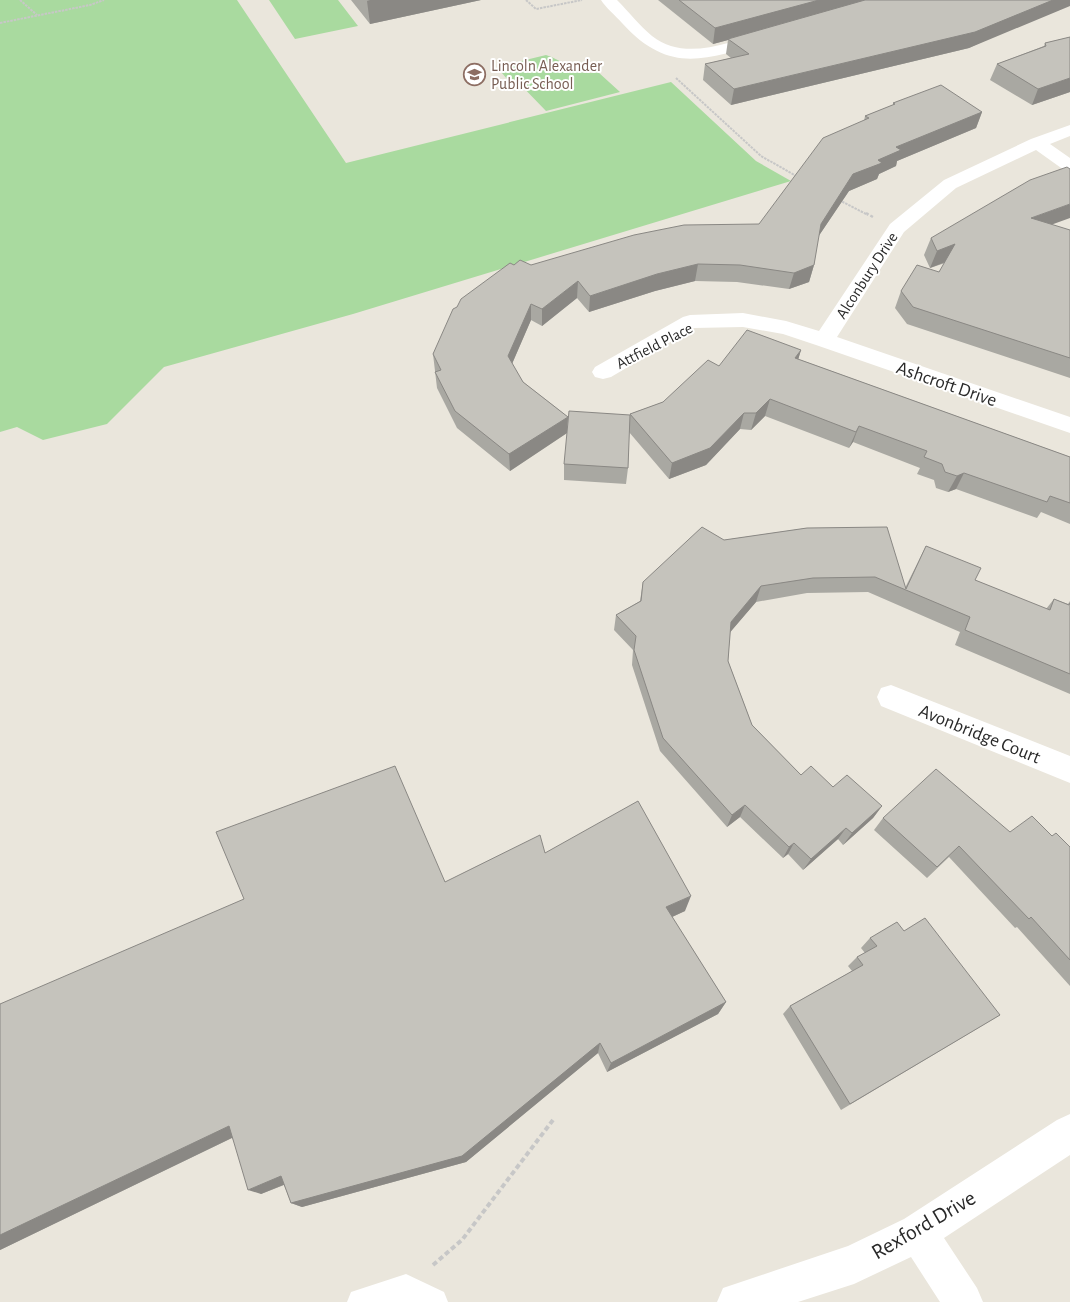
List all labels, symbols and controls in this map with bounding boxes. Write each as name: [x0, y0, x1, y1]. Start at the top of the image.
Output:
place label: Lincoln Alexander Public School: [491, 58, 603, 92]
school or university icon: Lincoln Alexander Public School: [463, 62, 487, 86]
street label: Alconbury Drive: [833, 229, 902, 322]
street label: Attfield Place: [614, 320, 695, 372]
street label: Ashcroft Drive: [894, 358, 999, 410]
street label: Avonbridge Court: [916, 701, 1043, 767]
street label: Rexford Drive: [868, 1186, 979, 1263]

